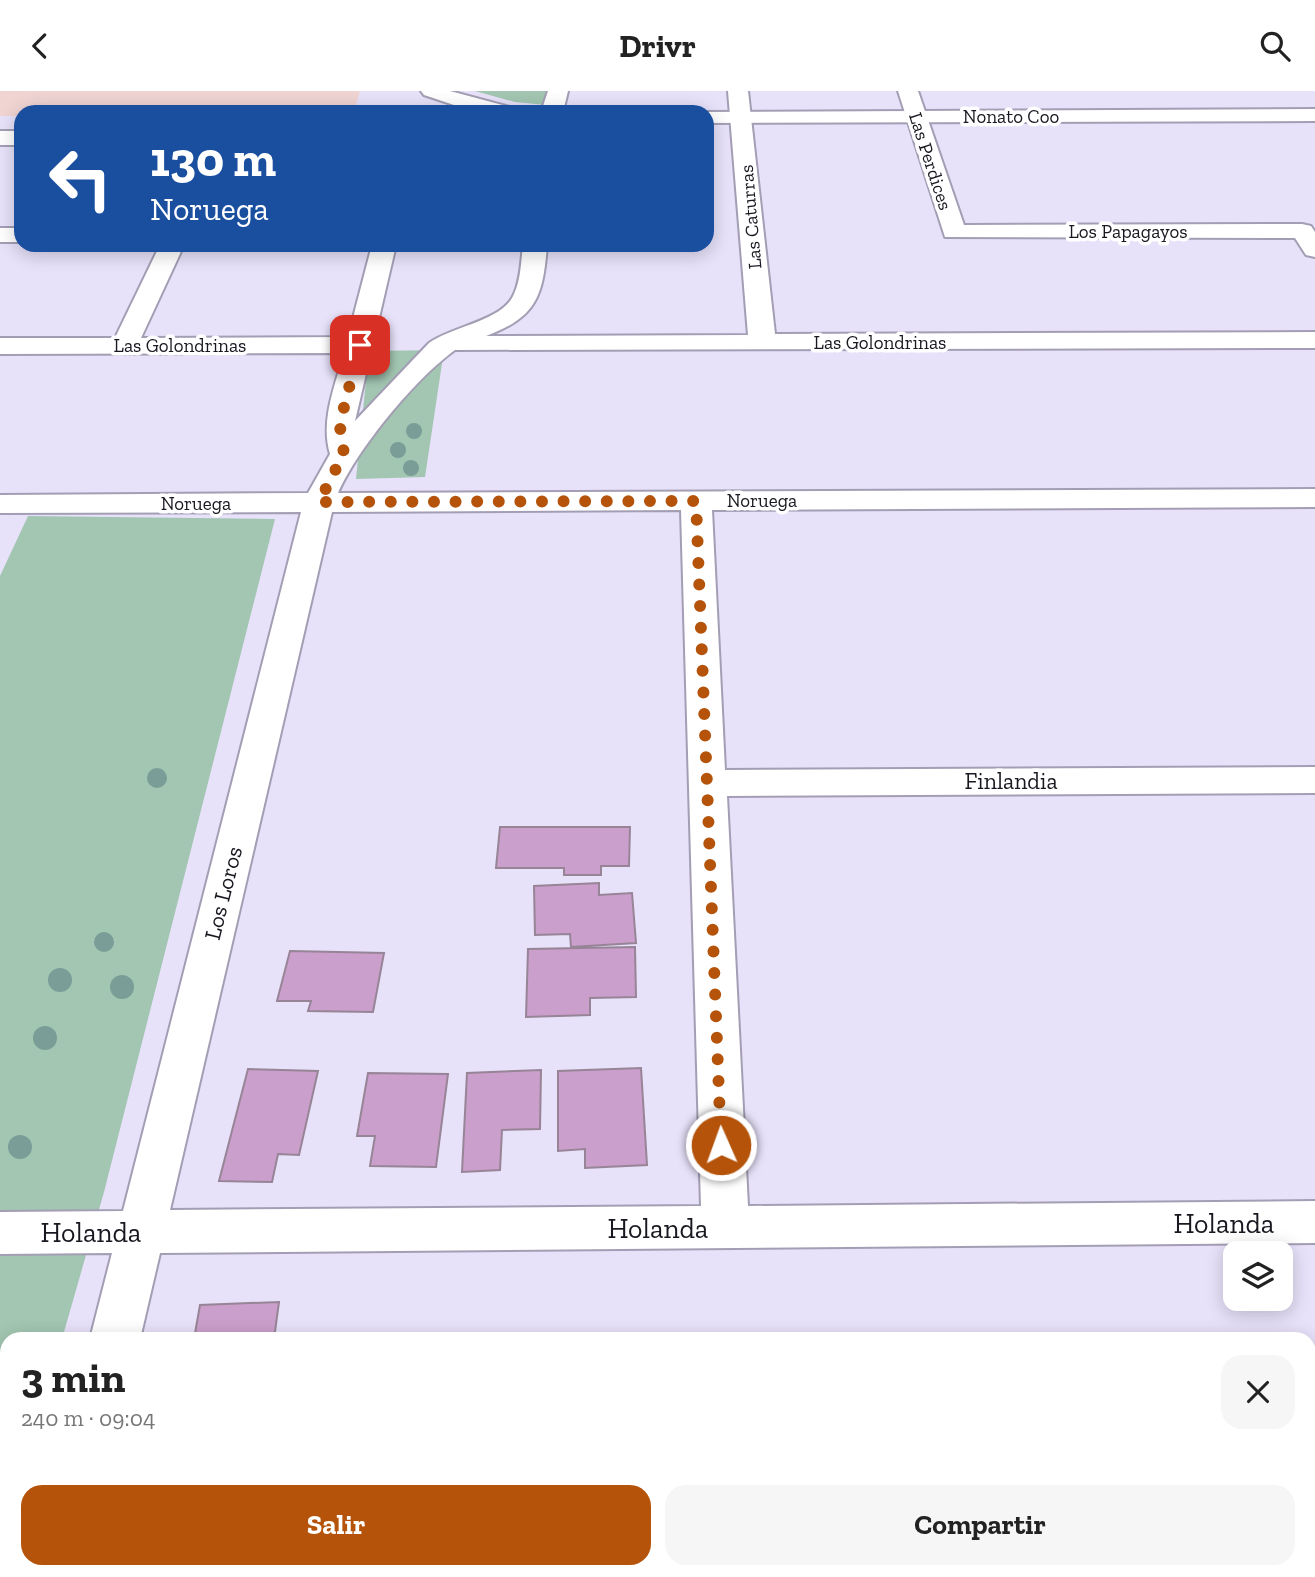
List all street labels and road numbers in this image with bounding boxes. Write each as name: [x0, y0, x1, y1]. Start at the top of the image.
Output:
street label: Nonato Coo: [963, 105, 1059, 128]
street label: Las Perdices: [904, 109, 957, 213]
street label: Las Caturras: [734, 164, 767, 270]
street label: Los Papagayos: [1068, 220, 1188, 243]
street label: Las Golondrinas: [814, 331, 946, 354]
street label: Las Golondrinas: [114, 334, 246, 357]
street label: Noruega: [727, 489, 797, 512]
street label: Noruega: [161, 492, 231, 515]
street label: Finlandia: [964, 767, 1058, 795]
street label: Los Loros: [198, 843, 248, 943]
street label: Holanda: [1174, 1207, 1275, 1240]
street label: Holanda: [608, 1212, 709, 1245]
street label: Holanda: [41, 1216, 142, 1249]

